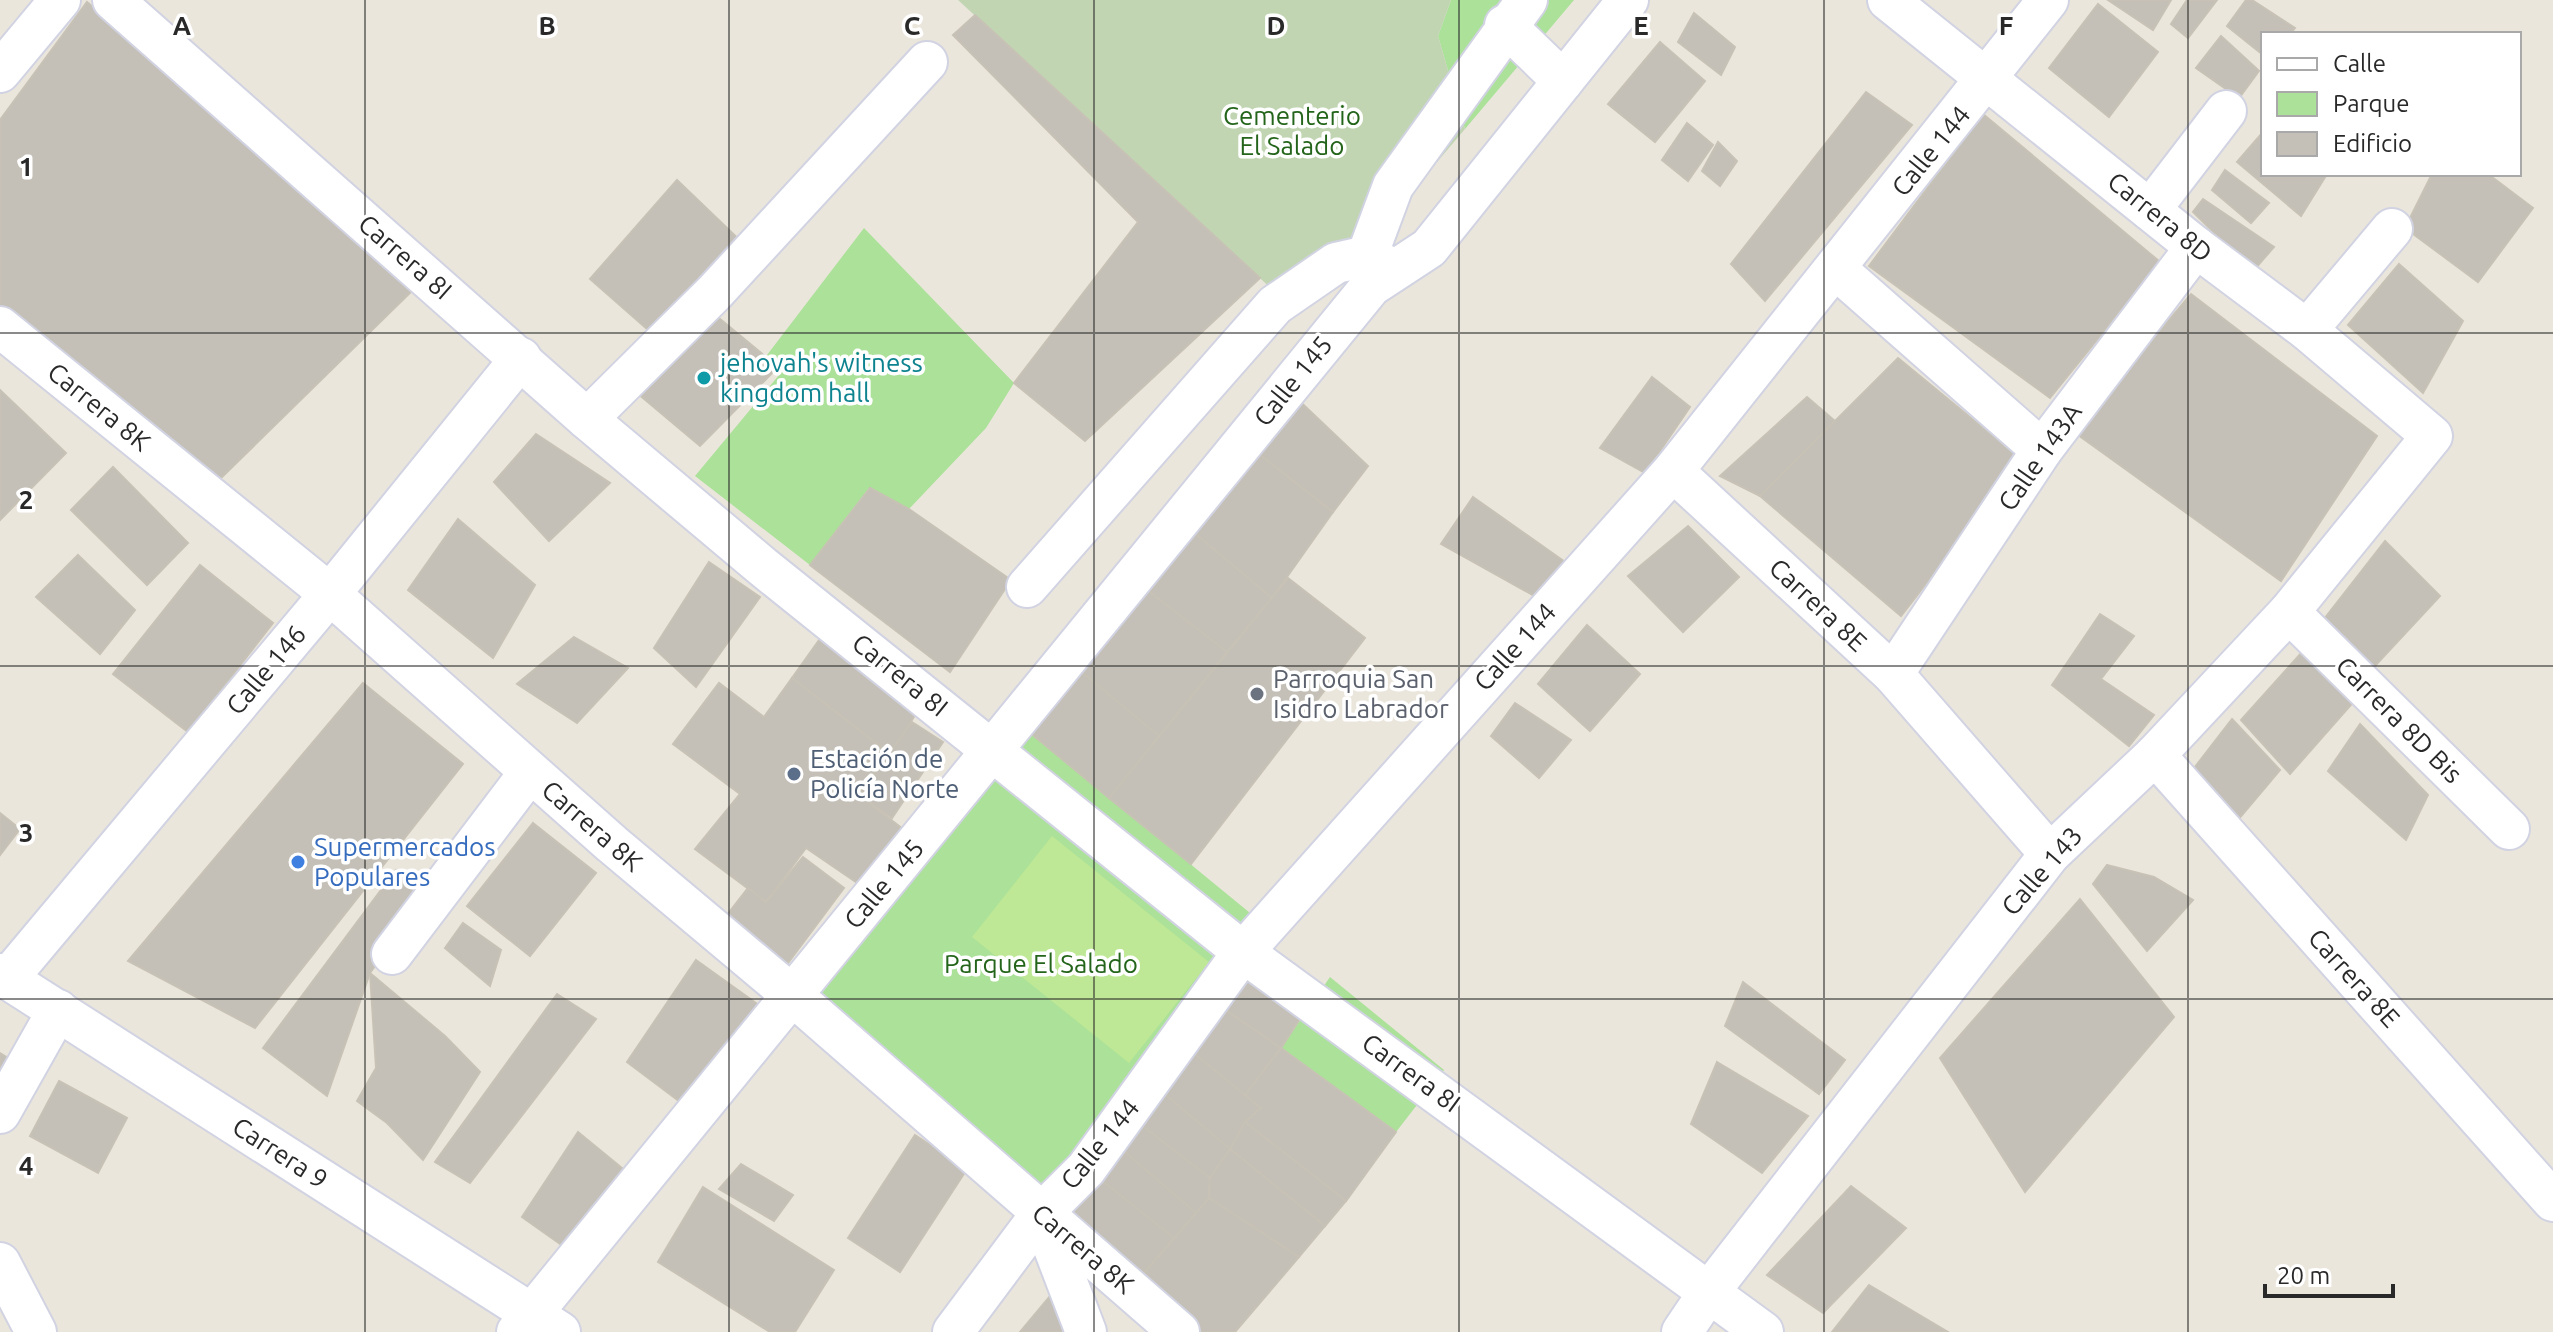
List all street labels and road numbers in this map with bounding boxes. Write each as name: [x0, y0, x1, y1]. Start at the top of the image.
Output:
street label: Calle 144: [1886, 100, 1976, 201]
street label: Carrera 8D: [2102, 166, 2218, 267]
street label: Carrera 8I: [353, 208, 458, 305]
street label: Calle 145: [1248, 330, 1338, 431]
street label: Carrera 8K: [42, 357, 156, 457]
street label: Calle 143A: [1992, 397, 2087, 516]
street label: Carrera 8E: [1764, 553, 1873, 657]
street label: Calle 144: [1468, 597, 1561, 696]
street label: Calle 146: [220, 619, 311, 720]
street label: Carrera 8I: [847, 628, 954, 722]
street label: Carrera 8D Bis: [2331, 651, 2468, 788]
street label: Carrera 8K: [536, 774, 648, 877]
street label: Calle 143: [1995, 821, 2088, 921]
street label: Calle 145: [838, 833, 929, 934]
street label: Carrera 8E: [2303, 923, 2406, 1033]
street label: Carrera 8I: [1357, 1027, 1466, 1118]
street label: Calle 144: [1055, 1093, 1145, 1194]
street label: Carrera 9: [227, 1111, 333, 1194]
street label: Carrera 8K: [1027, 1198, 1140, 1299]

